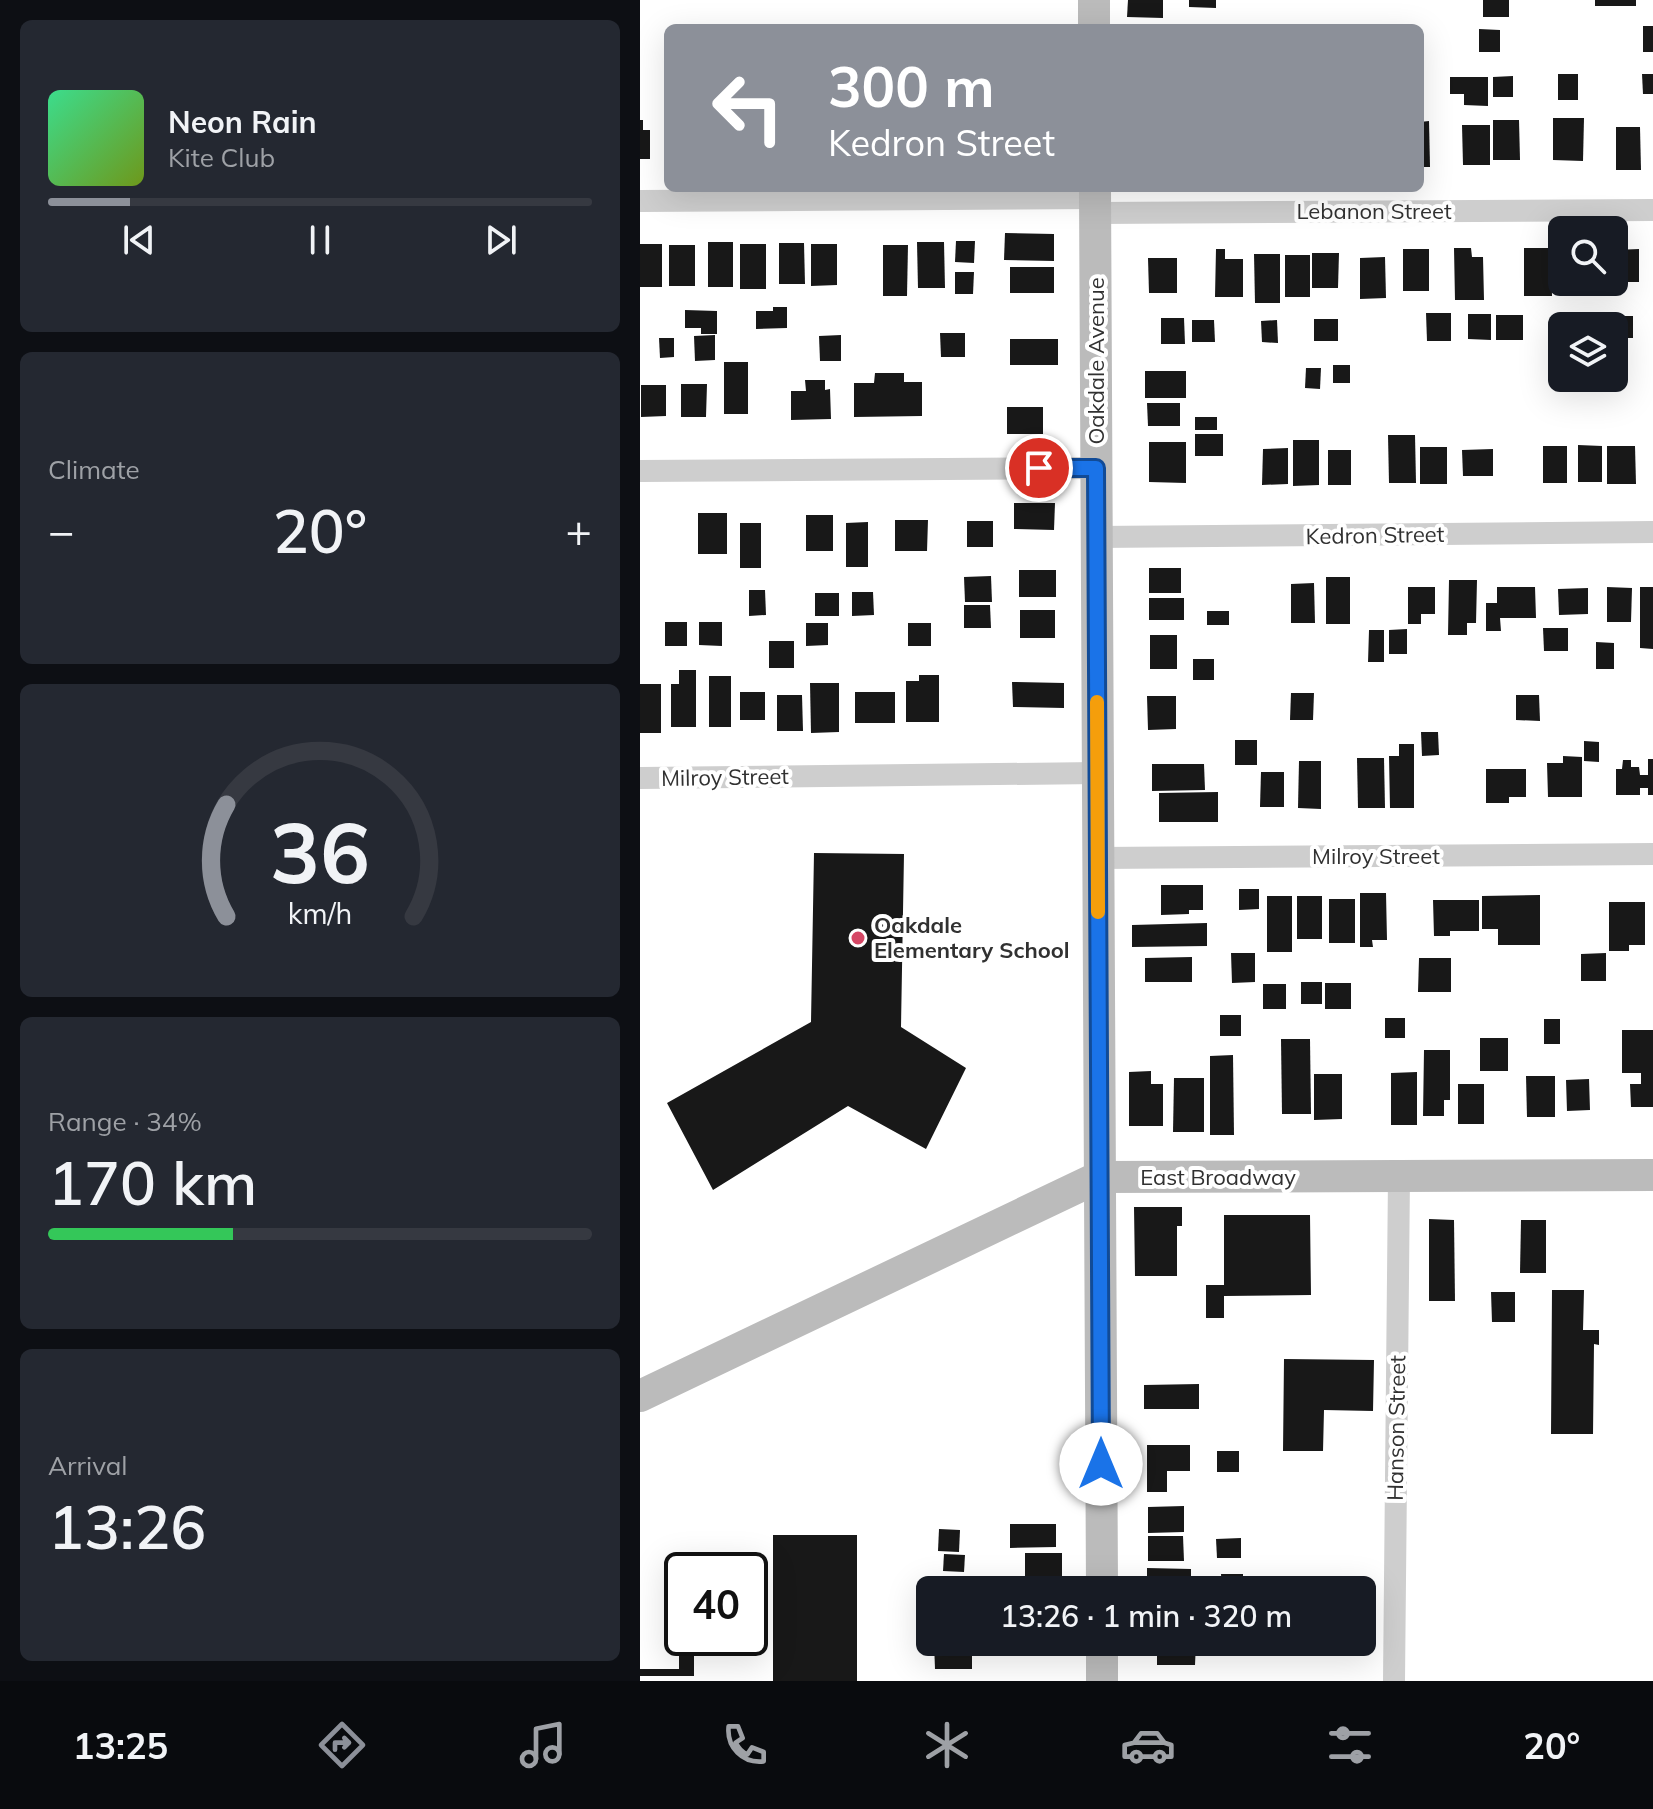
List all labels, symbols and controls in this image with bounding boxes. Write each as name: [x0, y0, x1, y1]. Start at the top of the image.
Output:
text: 300 m: [828, 51, 995, 121]
icon: left: [696, 56, 800, 160]
text: Neon Rain: [168, 103, 317, 141]
text: Kedron Street: [828, 120, 1055, 165]
text: Kite Club: [168, 141, 275, 174]
street label: Lebanon Street: [1296, 197, 1452, 225]
map controls: [1548, 216, 1628, 392]
button: search: [1548, 216, 1628, 296]
icon: previous: [117, 218, 161, 262]
icon: pause: [298, 218, 342, 262]
icon: next: [479, 218, 523, 262]
street label: Oakdale Avenue: [1082, 277, 1110, 445]
button: layers: [1548, 312, 1628, 392]
pin: [1005, 434, 1073, 502]
icon: arrive: [1017, 446, 1061, 490]
text: Climate: [48, 453, 140, 486]
text: 20°: [273, 493, 367, 568]
text: −: [48, 503, 74, 558]
text: +: [566, 503, 592, 558]
street label: Kedron Street: [1305, 520, 1445, 550]
street label: Milroy Street: [661, 762, 789, 792]
text: 36: [270, 798, 370, 903]
street label: Milroy Street: [1312, 842, 1440, 870]
text: km/h: [288, 895, 352, 931]
place label: Oakdale Elementary School: [874, 911, 1070, 964]
marker: Oakdale Elementary School: [849, 929, 867, 947]
text: Range · 34%: [48, 1105, 202, 1138]
text: 170 km: [48, 1145, 257, 1220]
street label: East Broadway: [1140, 1163, 1296, 1191]
street label: Hanson Street: [1381, 1355, 1411, 1501]
position arrow: [1059, 1422, 1143, 1506]
text: Arrival: [48, 1449, 128, 1482]
text: 13:26: [48, 1489, 206, 1564]
speed limit sign: 40: [664, 1552, 768, 1656]
text: 13:26 · 1 min · 320 m: [1000, 1597, 1292, 1635]
icon: directions: [314, 1717, 370, 1773]
icon: music: [515, 1717, 571, 1773]
icon: phone: [717, 1717, 773, 1773]
icon: climate: [919, 1717, 975, 1773]
icon: car: [1120, 1717, 1176, 1773]
icon: filters: [1322, 1717, 1378, 1773]
text: 13:25: [73, 1723, 168, 1768]
text: 20°: [1523, 1723, 1580, 1768]

